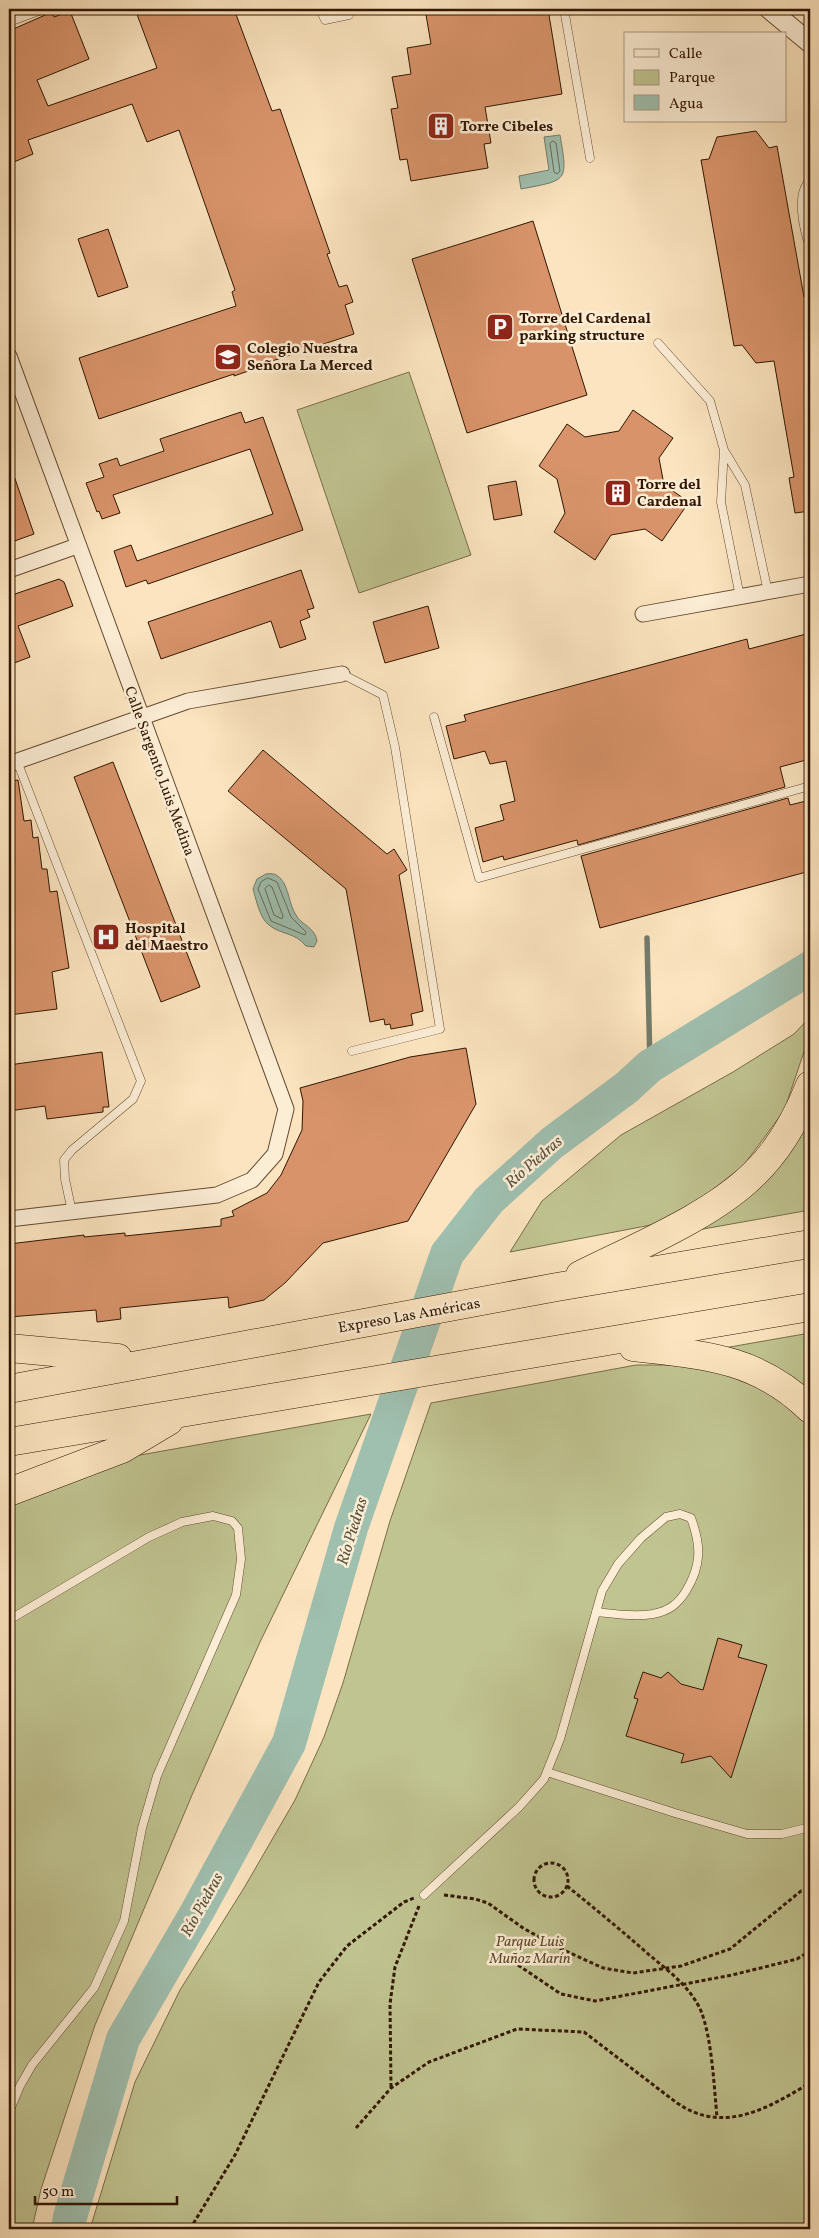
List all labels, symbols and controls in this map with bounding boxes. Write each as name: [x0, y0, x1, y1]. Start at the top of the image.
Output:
legend: [624, 32, 786, 122]
text: Calle: [669, 44, 702, 65]
text: Parque: [669, 68, 715, 89]
text: Agua: [669, 94, 703, 115]
building icon: Torre Cibeles: [426, 111, 456, 141]
place label: Torre Cibeles: [460, 117, 553, 138]
place label: Torre del Cardenal parking structure: [519, 309, 651, 347]
parking icon: Torre del Cardenal parking structure: [485, 312, 515, 342]
place label: Colegio Nuestra Señora La Merced: [247, 339, 373, 377]
school or university icon: Colegio Nuestra Señora La Merced: [213, 342, 243, 372]
place label: Torre del Cardenal: [637, 475, 702, 513]
building icon: Torre del Cardenal: [603, 478, 633, 508]
street label: Calle Sargento Luis Medina: [118, 684, 199, 859]
place label: Hospital del Maestro: [125, 919, 209, 957]
hospital icon: Hospital del Maestro: [91, 922, 121, 952]
water label: Río Piedras: [501, 1131, 568, 1194]
street label: Expreso Las Américas: [337, 1294, 482, 1339]
water label: Río Piedras: [332, 1495, 374, 1568]
water label: Río Piedras: [176, 1869, 229, 1941]
park label: Parque Luis Muñoz Marín: [489, 1932, 571, 1970]
scale bar: [35, 2173, 178, 2205]
text: 50 m: [42, 2182, 74, 2203]

